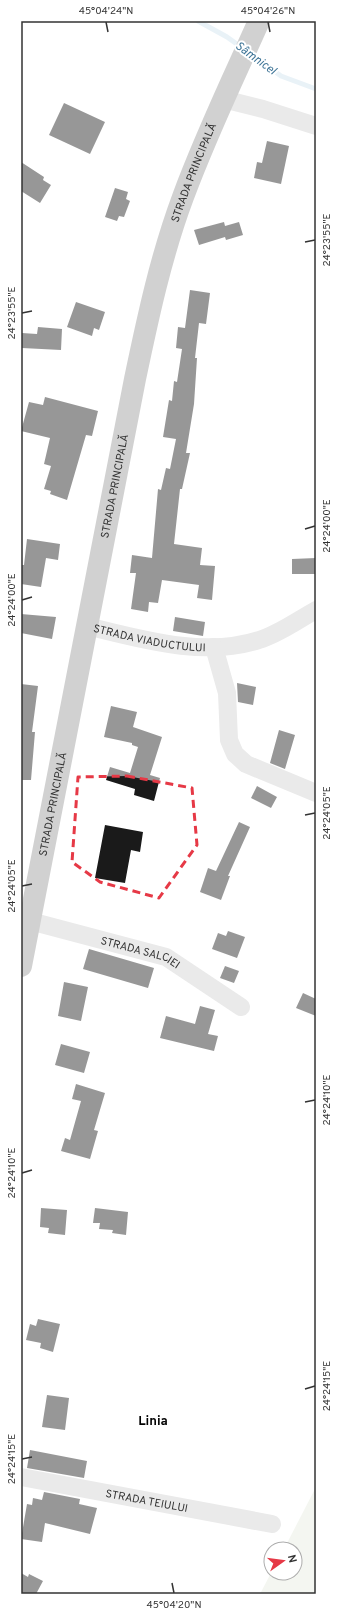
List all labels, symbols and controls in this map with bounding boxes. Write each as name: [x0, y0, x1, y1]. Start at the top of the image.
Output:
text: 45°04'24"N: [79, 5, 133, 18]
text: 45°04'26"N: [241, 5, 295, 18]
water label: Sâmnicel: [232, 38, 280, 80]
street label: STRADA PRINCIPALĂ: [169, 120, 220, 224]
text: 24°23'55"E: [321, 213, 334, 267]
text: 24°23'55"E: [6, 286, 19, 340]
street label: STRADA PRINCIPALĂ: [98, 433, 132, 539]
text: 24°24'00"E: [321, 499, 334, 553]
text: 24°24'00"E: [6, 573, 19, 627]
street label: STRADA VIADUCTULUI: [92, 622, 206, 655]
street label: STRADA PRINCIPALĂ: [36, 751, 70, 858]
text: 24°24'05"E: [321, 786, 334, 840]
text: 24°24'05"E: [6, 859, 19, 913]
street label: STRADA SALCIEI: [99, 934, 182, 972]
text: 24°24'10"E: [321, 1075, 334, 1125]
text: 24°24'10"E: [6, 1148, 19, 1198]
text: 24°24'15"E: [321, 1361, 334, 1411]
district label: Linia: [138, 1414, 168, 1430]
text: 24°24'15"E: [6, 1434, 19, 1484]
street label: STRADA TEIULUI: [104, 1487, 189, 1516]
north arrow: [263, 1541, 303, 1581]
text: N: [284, 1553, 299, 1564]
text: 45°04'20"N: [147, 1599, 201, 1612]

